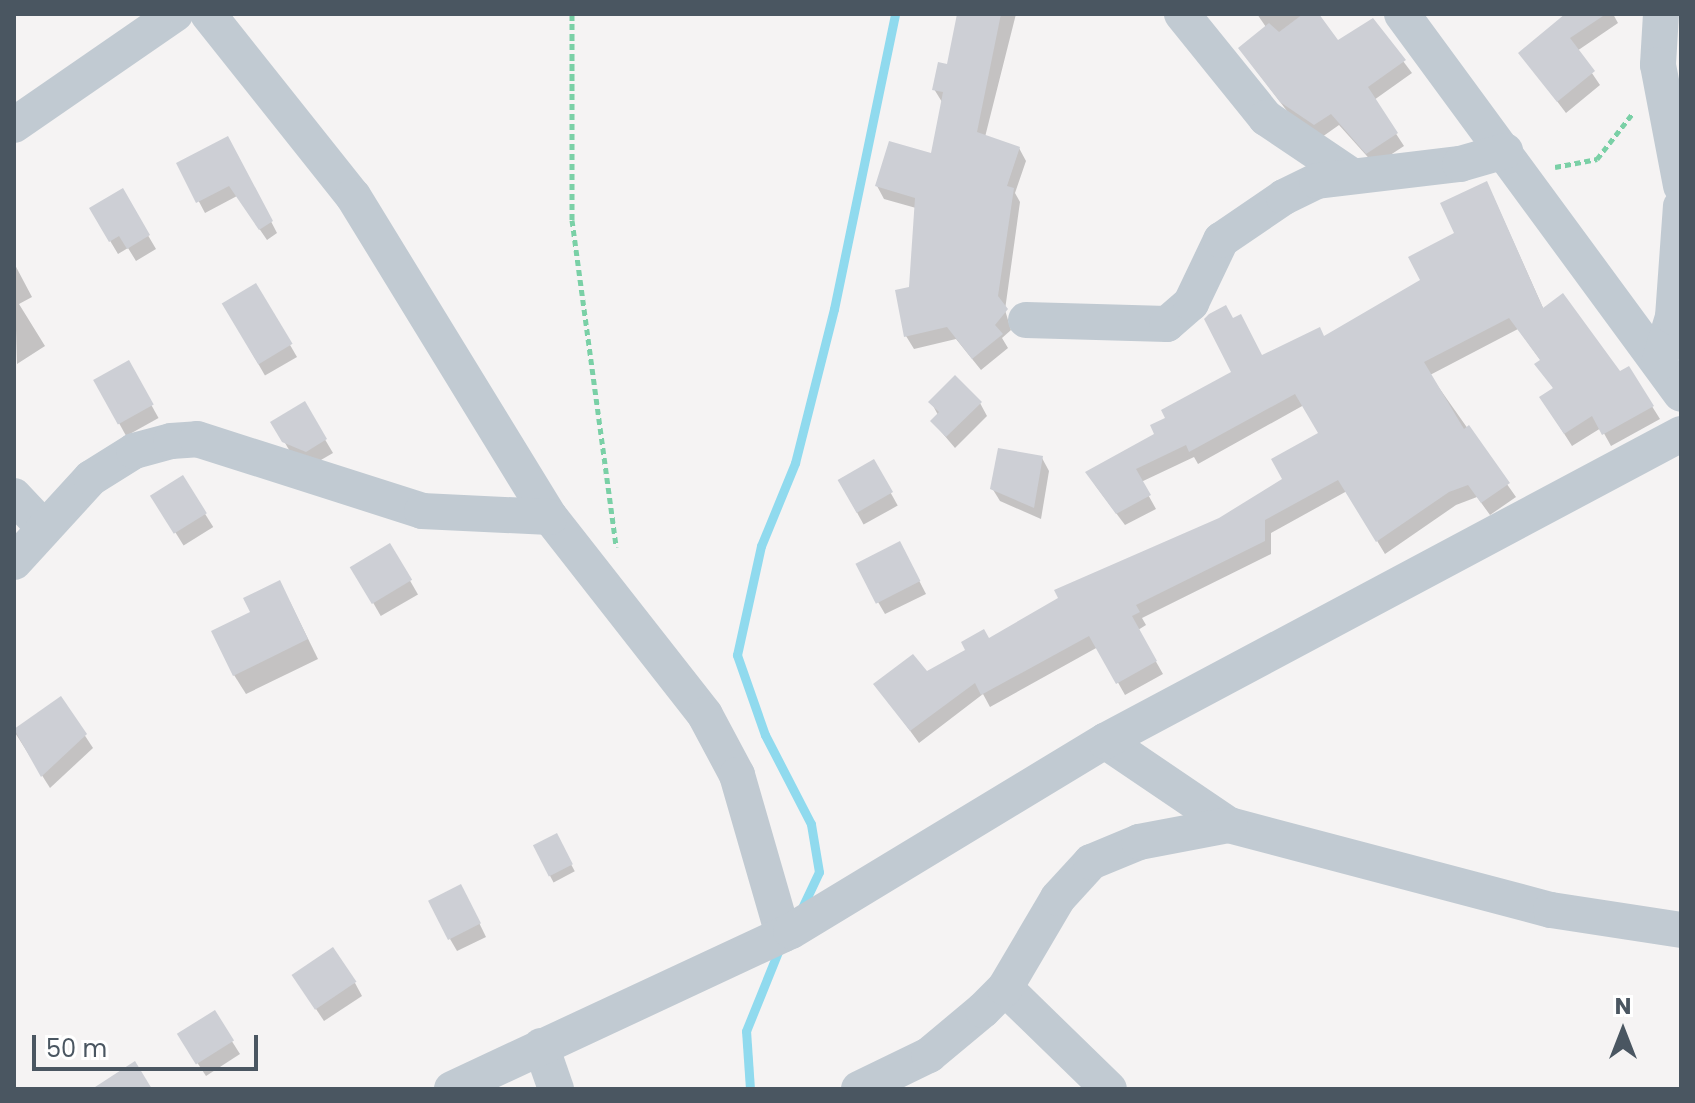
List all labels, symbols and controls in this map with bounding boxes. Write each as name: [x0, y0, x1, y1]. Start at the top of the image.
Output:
north arrow: [1583, 991, 1663, 1071]
text: N: [1615, 991, 1631, 1022]
scale bar: [36, 1019, 262, 1069]
text: 50 m: [46, 1032, 107, 1065]

